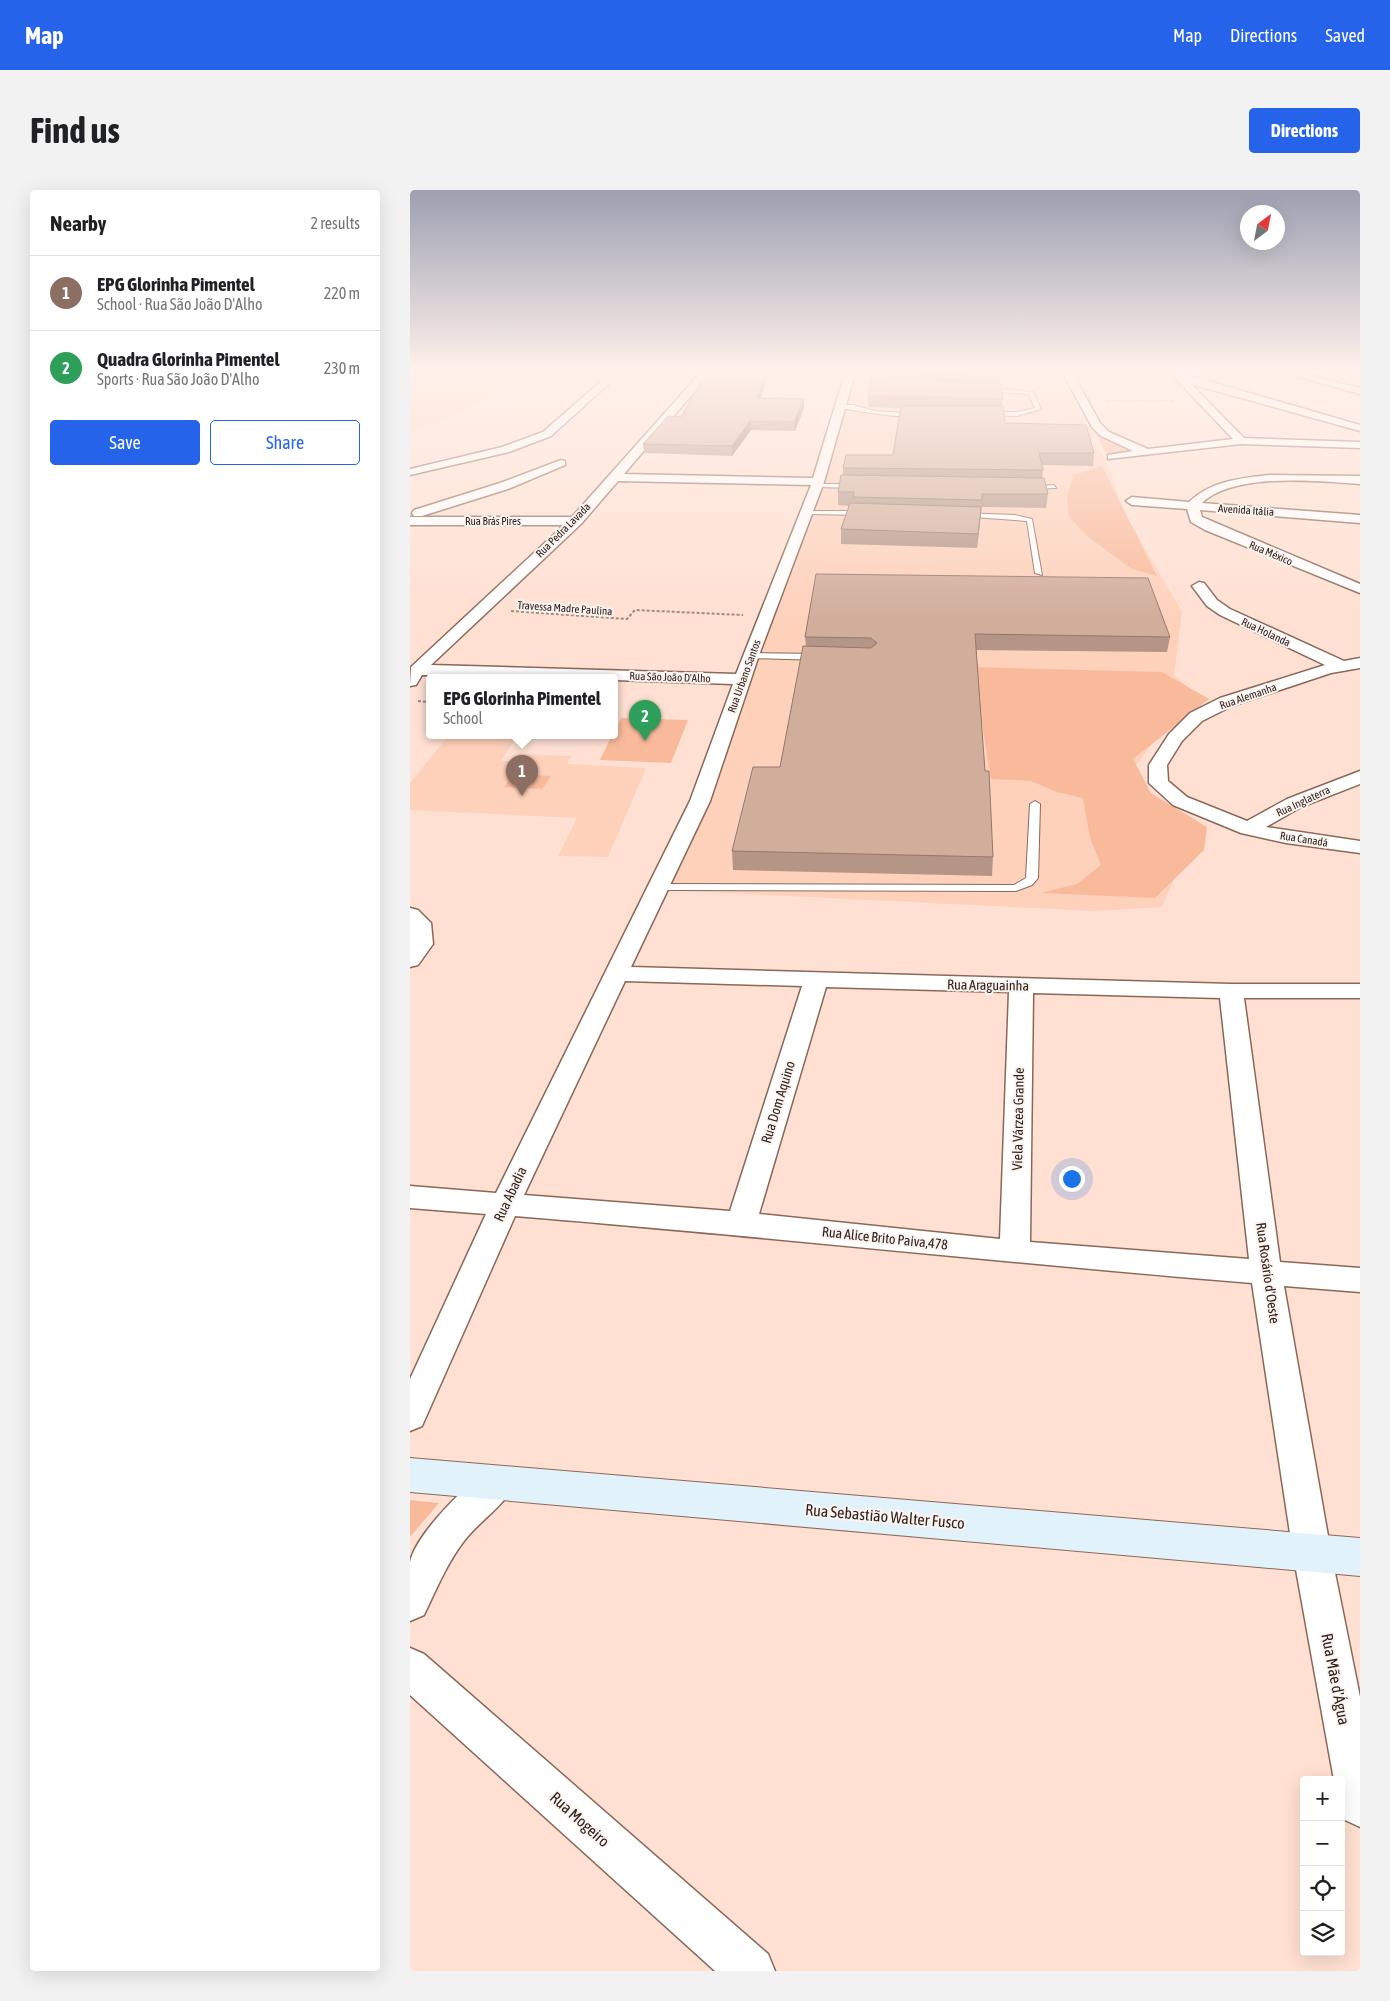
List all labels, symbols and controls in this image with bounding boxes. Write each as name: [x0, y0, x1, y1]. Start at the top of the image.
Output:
text: Map: [25, 22, 64, 49]
text: Map: [1173, 25, 1202, 46]
text: Directions: [1230, 25, 1297, 46]
text: Saved: [1325, 25, 1365, 46]
button: Directions: [1249, 108, 1360, 153]
text: Find us: [30, 110, 120, 150]
north arrow: [1240, 205, 1285, 250]
text: Nearby: [50, 211, 106, 235]
text: 2 results: [310, 214, 360, 232]
text: EPG Glorinha Pimentel: [97, 273, 255, 295]
text: 1: [62, 284, 70, 302]
text: 220 m: [324, 284, 360, 302]
text: School · Rua São João D'Alho: [97, 295, 262, 313]
text: Quadra Glorinha Pimentel: [97, 348, 279, 370]
text: 2: [62, 359, 70, 377]
text: 230 m: [324, 359, 360, 377]
text: Sports · Rua São João D'Alho: [97, 370, 259, 388]
button: Save: [50, 420, 200, 465]
button: Share: [210, 420, 360, 465]
street label: Rua Pedra Lavada: [533, 500, 593, 560]
street label: Avenida Itália: [1218, 502, 1274, 518]
street label: Rua Brás Pires: [465, 515, 521, 527]
street label: Rua México: [1248, 539, 1294, 567]
street label: Travessa Madre Paulina: [517, 599, 613, 617]
street label: Rua Holanda: [1240, 615, 1292, 649]
street label: Rua Urbano Santos: [725, 638, 763, 714]
street label: Rua São João D'Alho: [629, 670, 711, 684]
popup: [426, 674, 618, 739]
street label: Rua Alemanha: [1218, 681, 1278, 711]
text: EPG Glorinha Pimentel: [443, 687, 601, 709]
pin: 2: [629, 700, 661, 741]
text: School: [443, 709, 483, 727]
pin: 1: [506, 755, 538, 796]
street label: Rua Inglaterra: [1274, 783, 1332, 819]
street label: Rua Canadá: [1279, 829, 1329, 849]
street label: Rua Araguainha: [947, 976, 1029, 994]
street label: Rua Dom Aquino: [758, 1059, 798, 1145]
street label: Viela Várzea Grande: [1009, 1067, 1027, 1171]
street label: Rua Abadia: [490, 1164, 530, 1224]
your location: [1059, 1166, 1085, 1192]
street label: Rua Rosário d'Oeste: [1253, 1222, 1283, 1324]
street label: Rua Alice Brito Paiva,478: [821, 1223, 949, 1253]
street label: Rua Sebastião Walter Fusco: [805, 1500, 965, 1532]
street label: Rua Mãe d'Água: [1317, 1632, 1354, 1727]
map controls: [1300, 1776, 1345, 1956]
button: +: [1300, 1776, 1345, 1821]
street label: Rua Mogeiro: [546, 1788, 613, 1851]
button: −: [1300, 1821, 1345, 1866]
button: locate: [1300, 1866, 1345, 1911]
button: layers: [1300, 1911, 1345, 1956]

